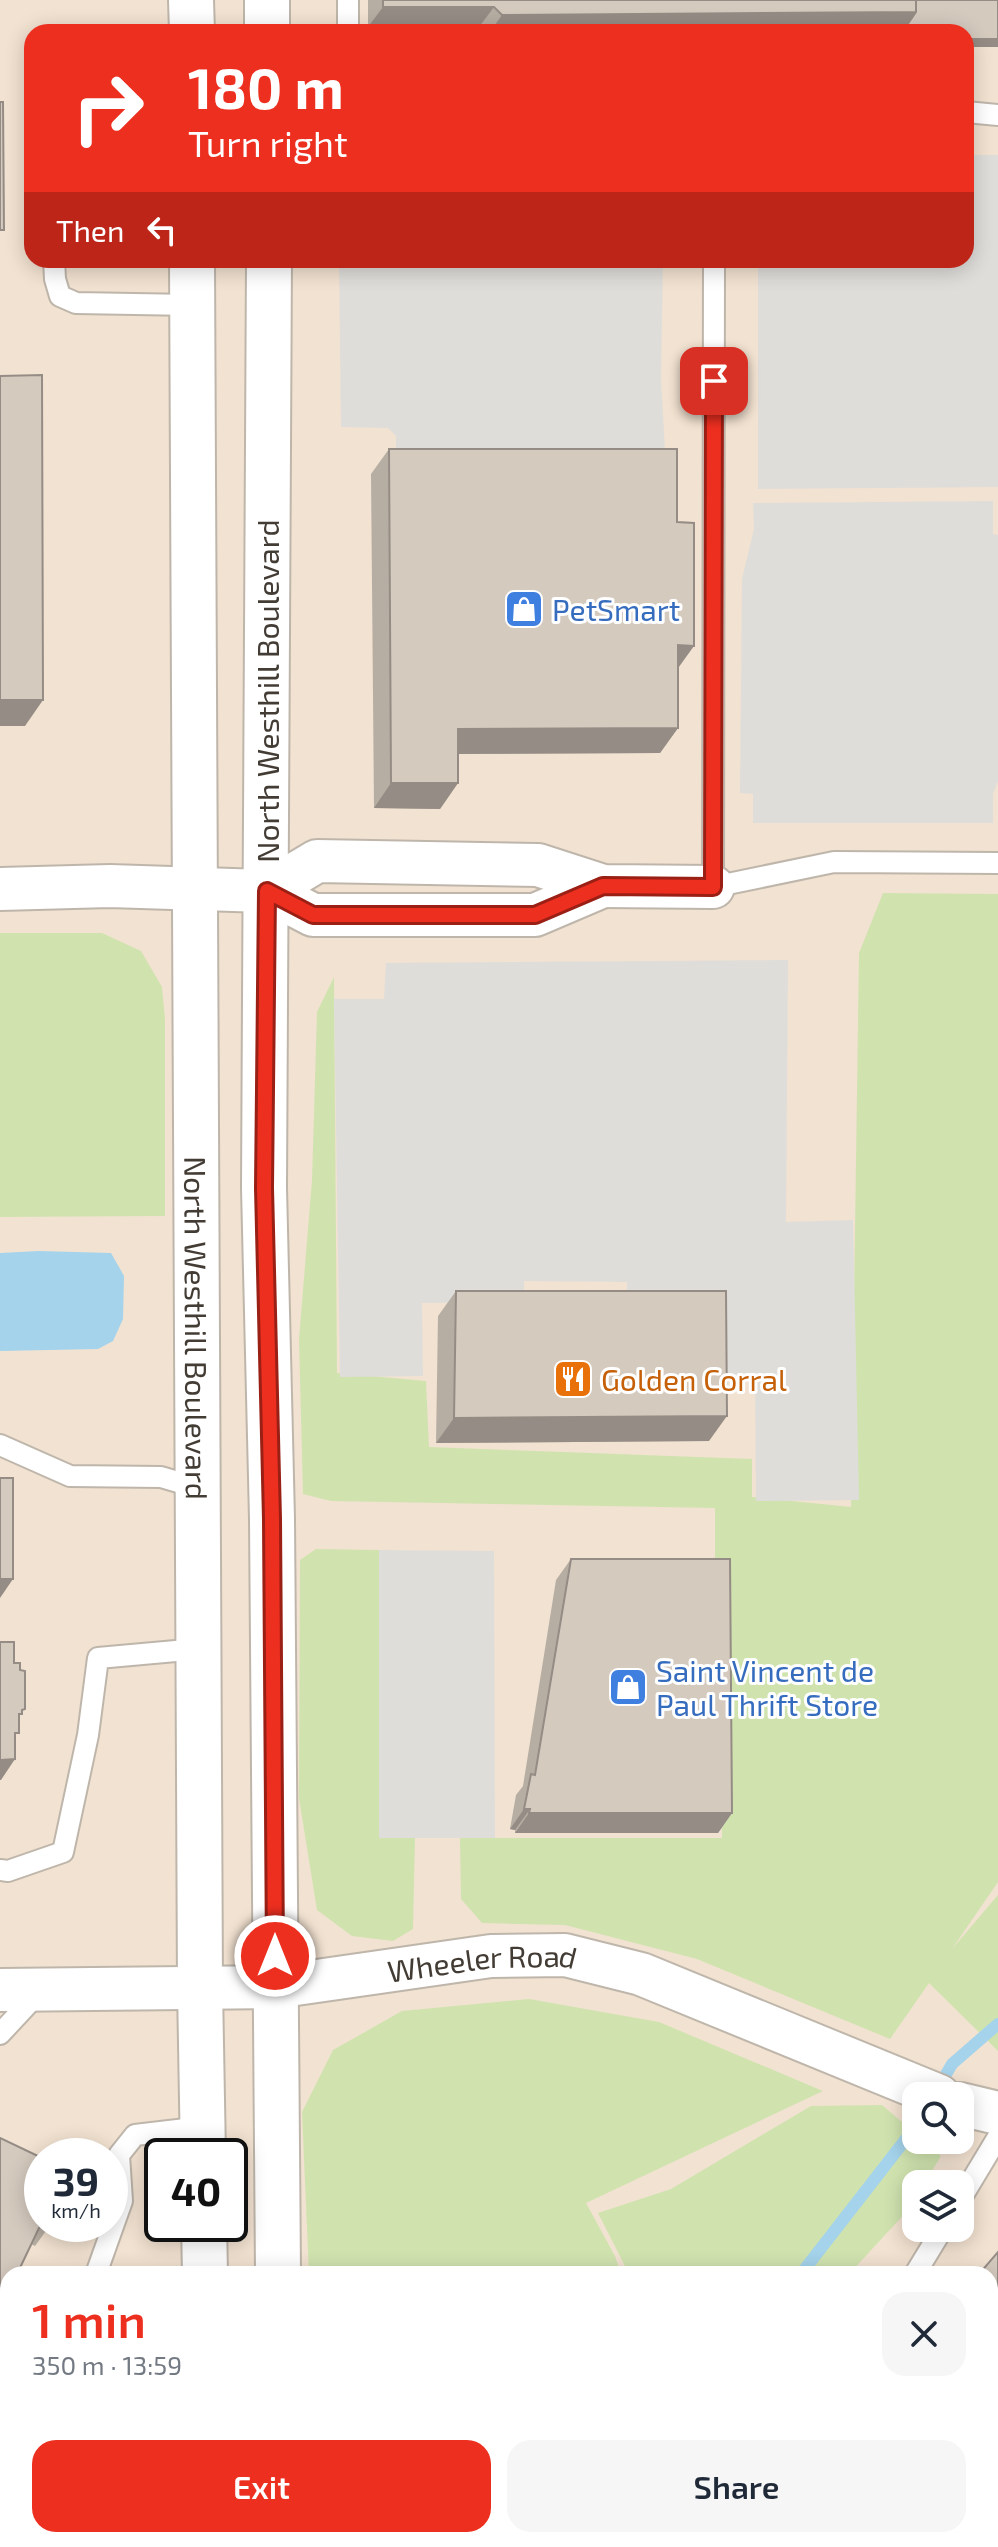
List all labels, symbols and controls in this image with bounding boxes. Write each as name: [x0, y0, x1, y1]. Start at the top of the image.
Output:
text: 180 m: [188, 53, 344, 120]
icon: right: [56, 56, 160, 160]
text: Turn right: [188, 121, 348, 164]
icon: left: [140, 208, 184, 252]
text: Then: [56, 212, 124, 248]
pin: [680, 347, 748, 415]
icon: arrive: [692, 359, 736, 403]
street label: North Westhill Boulevard: [249, 519, 285, 863]
shop icon: PetSmart: [503, 588, 545, 630]
place label: PetSmart: [552, 591, 680, 627]
street label: North Westhill Boulevard: [178, 1156, 216, 1500]
restaurant icon: Golden Corral: [552, 1358, 594, 1400]
place label: Golden Corral: [601, 1361, 787, 1397]
place label: Saint Vincent de Paul Thrift Store: [656, 1652, 878, 1722]
shop icon: Saint Vincent de Paul Thrift Store: [607, 1666, 649, 1708]
position arrow: [233, 1914, 317, 1998]
street label: Wheeler Road: [385, 1936, 581, 1989]
map controls: [902, 2082, 974, 2242]
button: search: [902, 2082, 974, 2154]
speed limit sign: 40: [144, 2138, 248, 2242]
text: 39: [53, 2156, 99, 2204]
button: layers: [902, 2170, 974, 2242]
text: km/h: [51, 2198, 101, 2222]
text: 1 min: [32, 2290, 146, 2348]
button: close: [882, 2292, 966, 2376]
text: 350 m · 13:59: [32, 2349, 182, 2380]
button: Exit: [32, 2440, 491, 2532]
button: Share: [507, 2440, 966, 2532]

